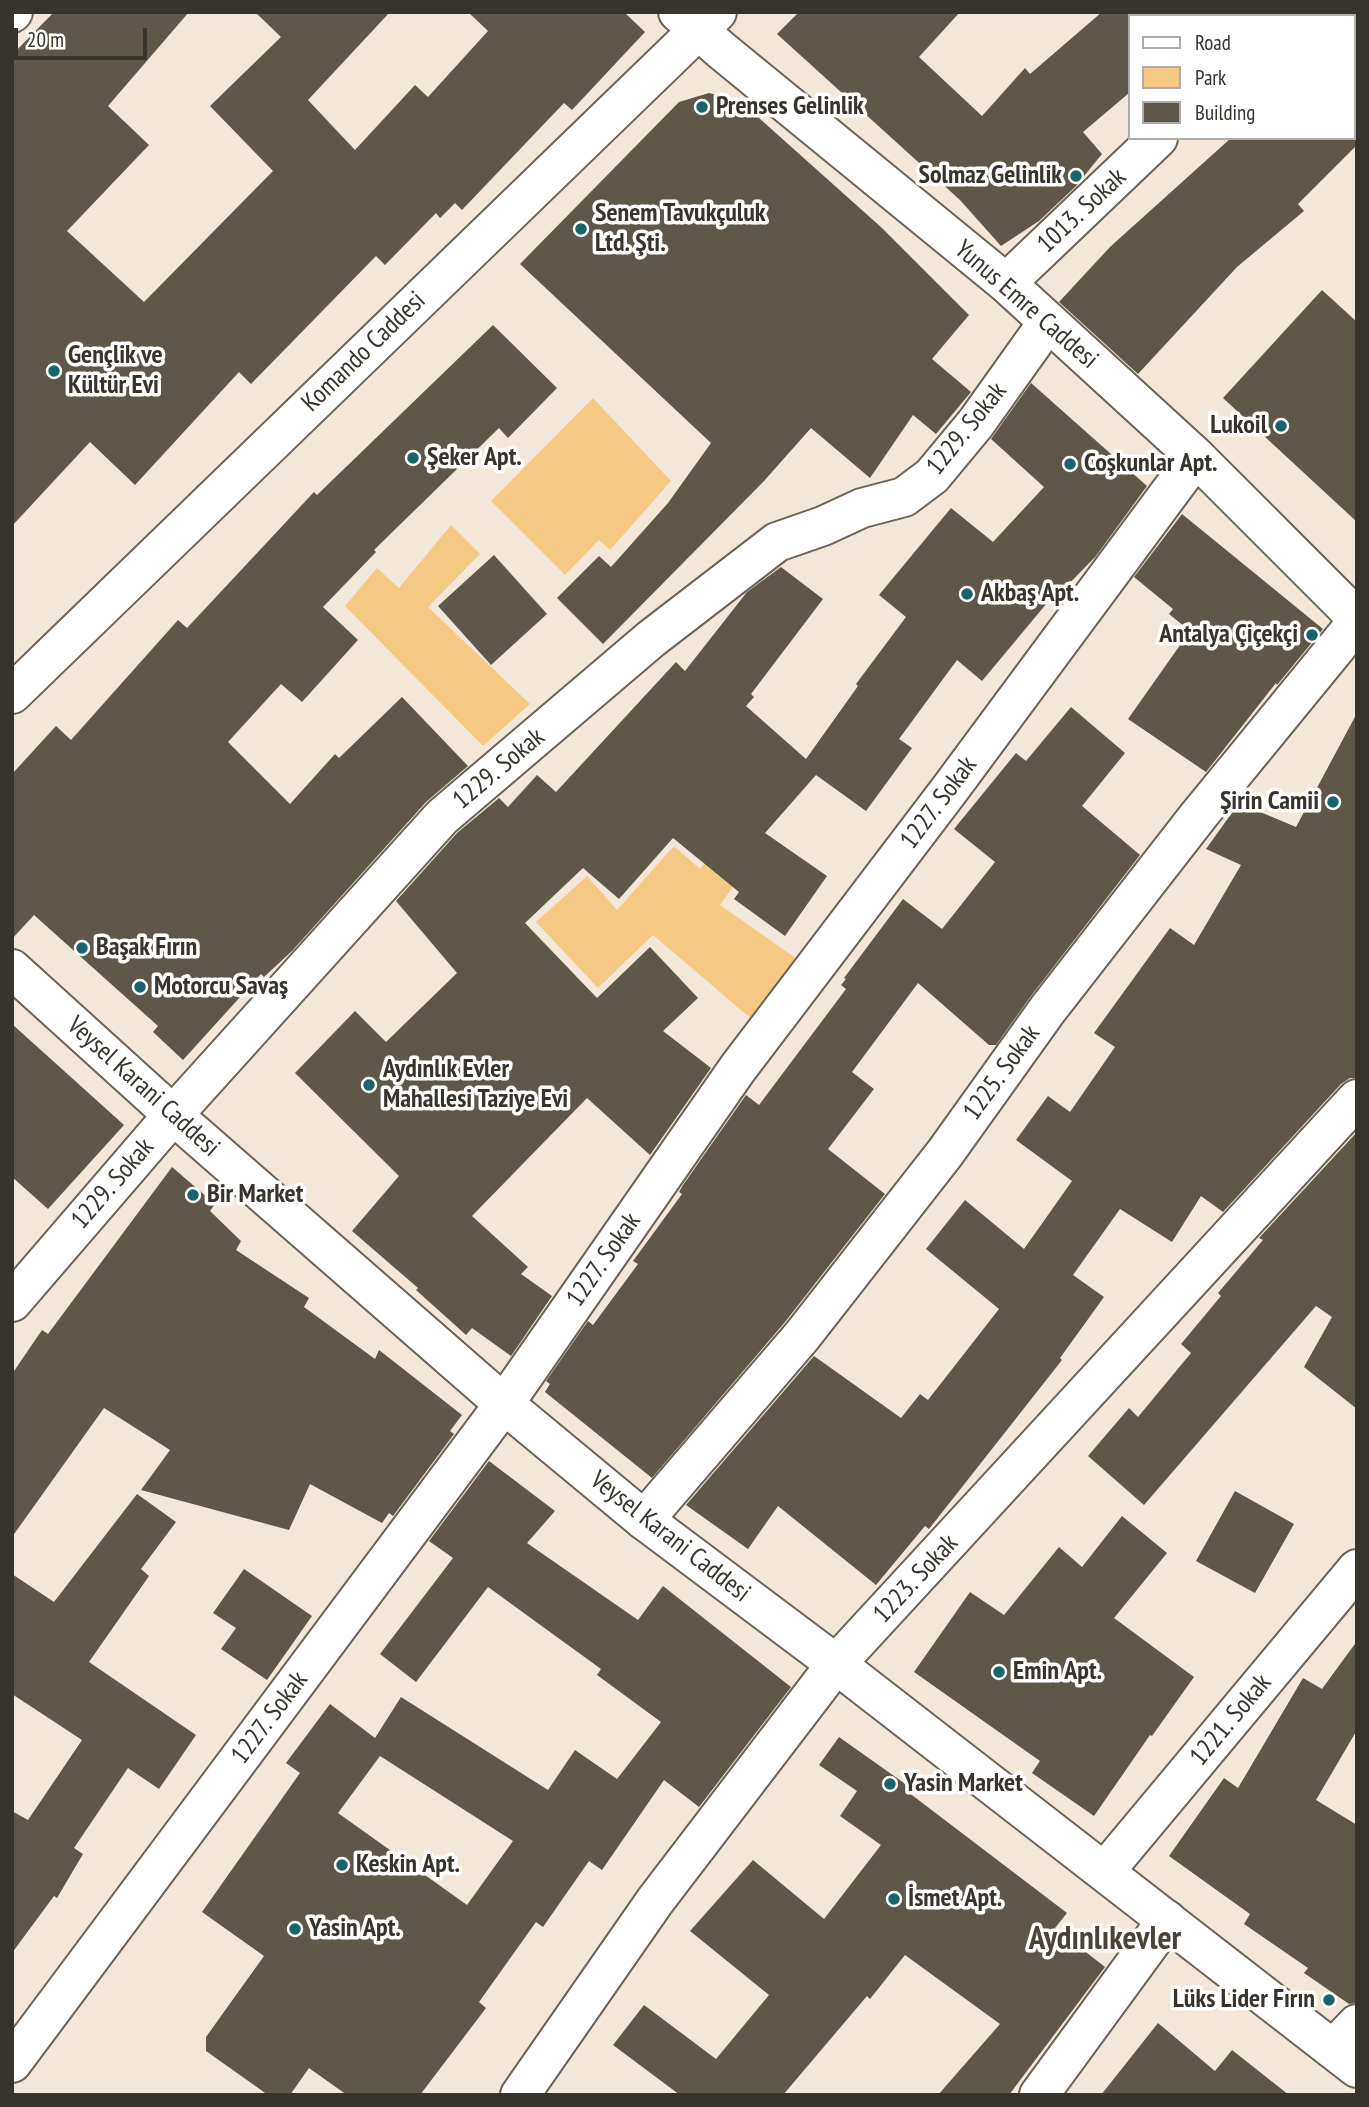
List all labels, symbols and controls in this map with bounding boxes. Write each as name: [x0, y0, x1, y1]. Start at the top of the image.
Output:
scale bar: [18, 14, 150, 58]
legend: [1128, 14, 1355, 140]
text: 20 m: [27, 26, 64, 53]
text: Road: [1195, 29, 1231, 56]
text: Park: [1195, 64, 1226, 91]
place label: Prenses Gelinlik: [716, 91, 864, 123]
marker: Prenses Gelinlik: [694, 99, 710, 115]
text: Building: [1195, 99, 1255, 126]
place label: Solmaz Gelinlik: [919, 160, 1062, 192]
street label: 1013. Sokak: [1031, 162, 1133, 260]
marker: Solmaz Gelinlik: [1068, 168, 1084, 184]
place label: Senem Tavukçuluk Ltd. Şti.: [595, 198, 765, 260]
marker: Senem Tavukçuluk Ltd. Şti.: [573, 221, 589, 237]
street label: Yunus Emre Caddesi: [948, 234, 1104, 376]
street label: Komando Caddesi: [296, 285, 432, 419]
place label: Gençlik ve Kültür Evi: [68, 340, 163, 402]
marker: Gençlik ve Kültür Evi: [46, 363, 62, 379]
street label: 1229. Sokak: [920, 376, 1014, 482]
place label: Lukoil: [1210, 410, 1267, 442]
marker: Lukoil: [1273, 418, 1289, 434]
place label: Şeker Apt.: [427, 442, 522, 474]
place label: Coşkunlar Apt.: [1084, 448, 1218, 480]
marker: Şeker Apt.: [405, 450, 421, 466]
marker: Coşkunlar Apt.: [1062, 456, 1078, 472]
place label: Akbaş Apt.: [981, 578, 1079, 610]
marker: Akbaş Apt.: [959, 586, 975, 602]
place label: Antalya Çiçekçi: [1159, 619, 1298, 651]
marker: Antalya Çiçekçi: [1304, 627, 1320, 643]
street label: 1229. Sokak: [447, 722, 551, 816]
street label: 1227. Sokak: [894, 751, 984, 855]
place label: Şirin Camii: [1220, 786, 1319, 818]
marker: Şirin Camii: [1325, 794, 1341, 810]
place label: Başak Fırın: [96, 932, 197, 964]
marker: Başak Fırın: [74, 940, 90, 956]
place label: Motorcu Savaş: [154, 971, 288, 1003]
marker: Motorcu Savaş: [132, 979, 148, 995]
street label: Veysel Karani Caddesi: [60, 1010, 226, 1164]
street label: 1225. Sokak: [957, 1019, 1047, 1127]
place label: Aydınlık Evler Mahallesi Taziye Evi: [383, 1054, 568, 1116]
marker: Aydınlık Evler Mahallesi Taziye Evi: [361, 1077, 377, 1093]
street label: 1229. Sokak: [65, 1132, 161, 1236]
place label: Bir Market: [207, 1179, 303, 1211]
marker: Bir Market: [185, 1187, 201, 1203]
street label: 1227. Sokak: [560, 1207, 648, 1313]
street label: Veysel Karani Caddesi: [584, 1465, 756, 1609]
street label: 1223. Sokak: [867, 1528, 965, 1630]
place label: Emin Apt.: [1013, 1656, 1102, 1688]
marker: Emin Apt.: [991, 1664, 1007, 1680]
street label: 1227. Sokak: [225, 1666, 315, 1770]
street label: 1221. Sokak: [1184, 1668, 1278, 1772]
place label: Yasin Market: [904, 1768, 1023, 1800]
marker: Yasin Market: [882, 1776, 898, 1792]
place label: Keskin Apt.: [356, 1849, 460, 1881]
marker: Keskin Apt.: [334, 1857, 350, 1873]
place label: İsmet Apt.: [908, 1883, 1002, 1915]
marker: İsmet Apt.: [886, 1891, 902, 1907]
place label: Yasin Apt.: [309, 1913, 401, 1945]
district label: Aydınlıkevler: [1029, 1920, 1181, 1960]
marker: Yasin Apt.: [287, 1921, 303, 1937]
place label: Lüks Lider Fırın: [1173, 1984, 1315, 2016]
marker: Lüks Lider Fırın: [1321, 1992, 1337, 2008]

